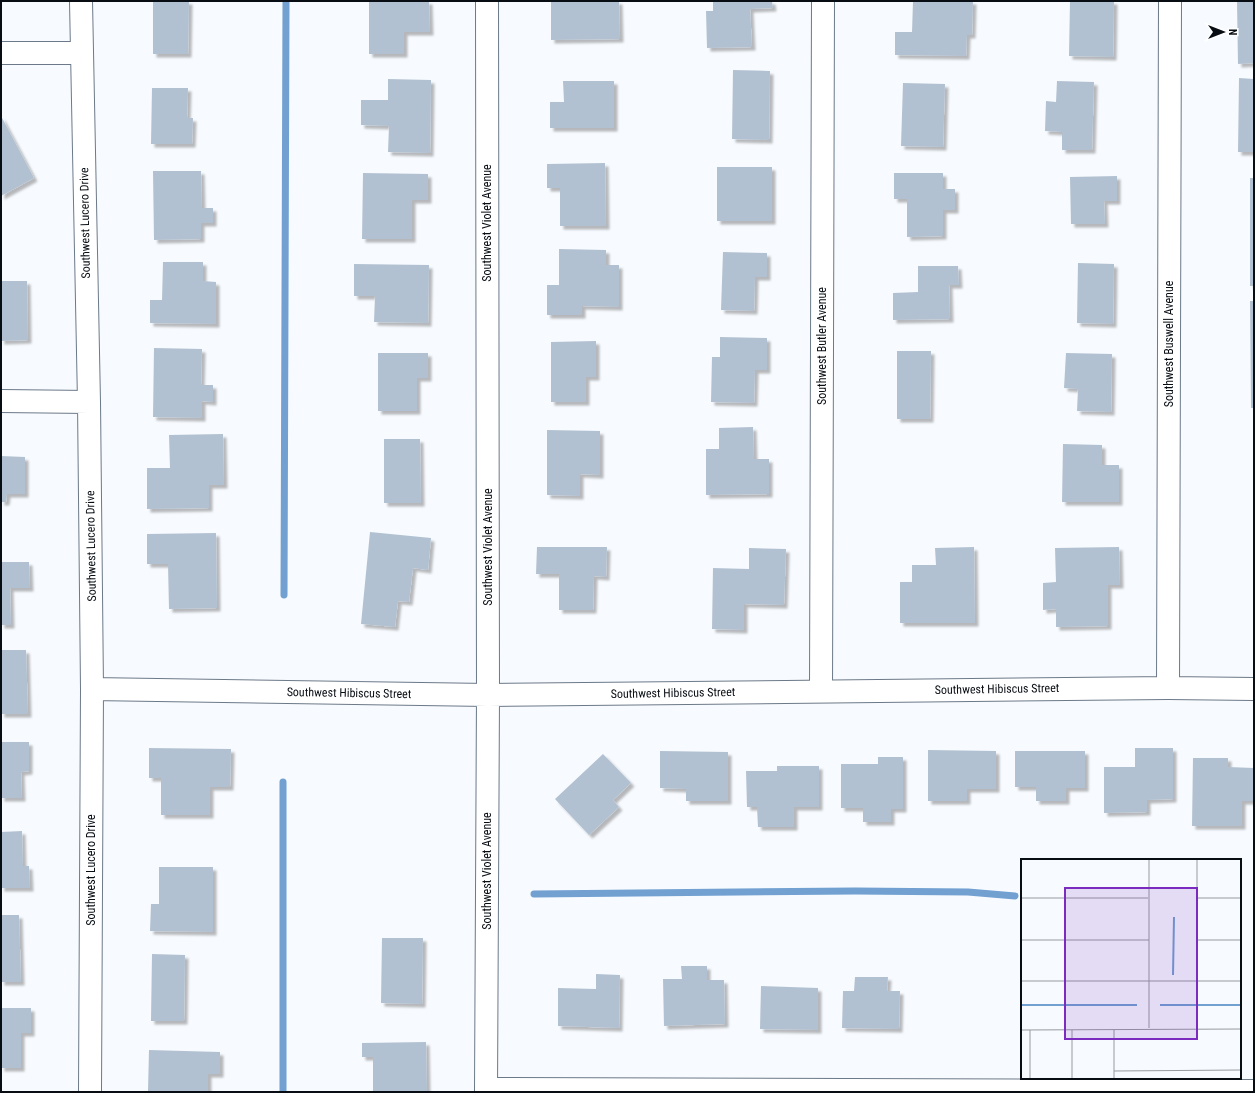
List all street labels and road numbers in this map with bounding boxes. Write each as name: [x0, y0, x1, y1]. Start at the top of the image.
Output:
street label: Southwest Violet Avenue: [480, 164, 494, 282]
street label: Southwest Lucero Drive: [77, 167, 93, 279]
street label: Southwest Buswell Avenue: [1162, 280, 1176, 407]
street label: Southwest Butler Avenue: [815, 287, 829, 405]
street label: Southwest Violet Avenue: [481, 488, 495, 606]
street label: Southwest Lucero Drive: [83, 490, 99, 602]
street label: Southwest Hibiscus Street: [935, 681, 1060, 697]
street label: Southwest Hibiscus Street: [287, 685, 412, 701]
street label: Southwest Hibiscus Street: [611, 685, 736, 701]
street label: Southwest Violet Avenue: [480, 812, 494, 930]
street label: Southwest Lucero Drive: [84, 814, 98, 926]

